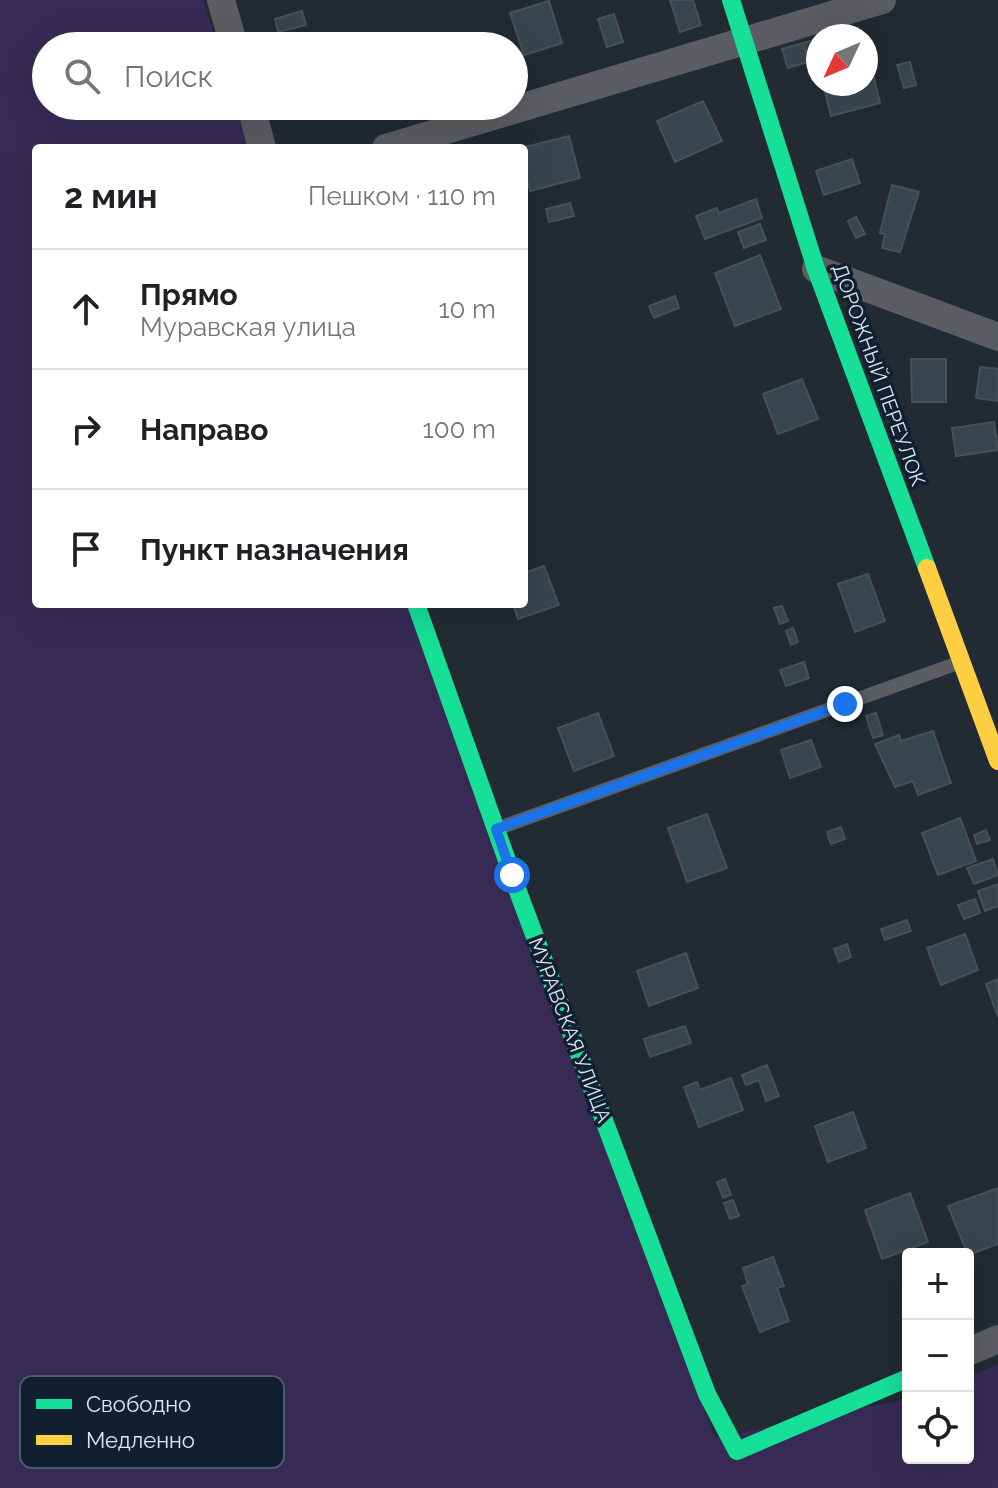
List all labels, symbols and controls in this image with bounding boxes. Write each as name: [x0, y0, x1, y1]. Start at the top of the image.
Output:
north arrow: [806, 24, 878, 96]
search box: [32, 32, 528, 120]
icon: search: [60, 54, 104, 98]
text: Поиск: [124, 59, 213, 94]
text: 2 мин: [64, 176, 158, 216]
text: Пешком · 110 m: [308, 181, 496, 211]
street label: ДОРОЖНЫЙ ПЕРЕУЛОК: [828, 261, 931, 490]
text: Прямо: [140, 277, 238, 312]
icon: ahead: [64, 287, 108, 331]
text: 10 m: [438, 294, 496, 324]
text: Муравская улица: [140, 312, 356, 342]
icon: right: [64, 407, 108, 451]
text: Направо: [140, 412, 269, 447]
text: 100 m: [423, 414, 496, 444]
icon: arrive: [64, 527, 108, 571]
text: Пункт назначения: [140, 532, 409, 567]
route end: [827, 686, 863, 722]
route start: [494, 857, 530, 893]
street label: МУРАВСКАЯ УЛИЦА: [524, 934, 617, 1126]
map controls: [902, 1248, 974, 1464]
button: +: [902, 1248, 974, 1320]
button: −: [902, 1320, 974, 1392]
legend: [20, 1376, 284, 1468]
text: Свободно: [86, 1391, 191, 1417]
button: locate: [902, 1392, 974, 1464]
text: Медленно: [86, 1427, 195, 1453]

